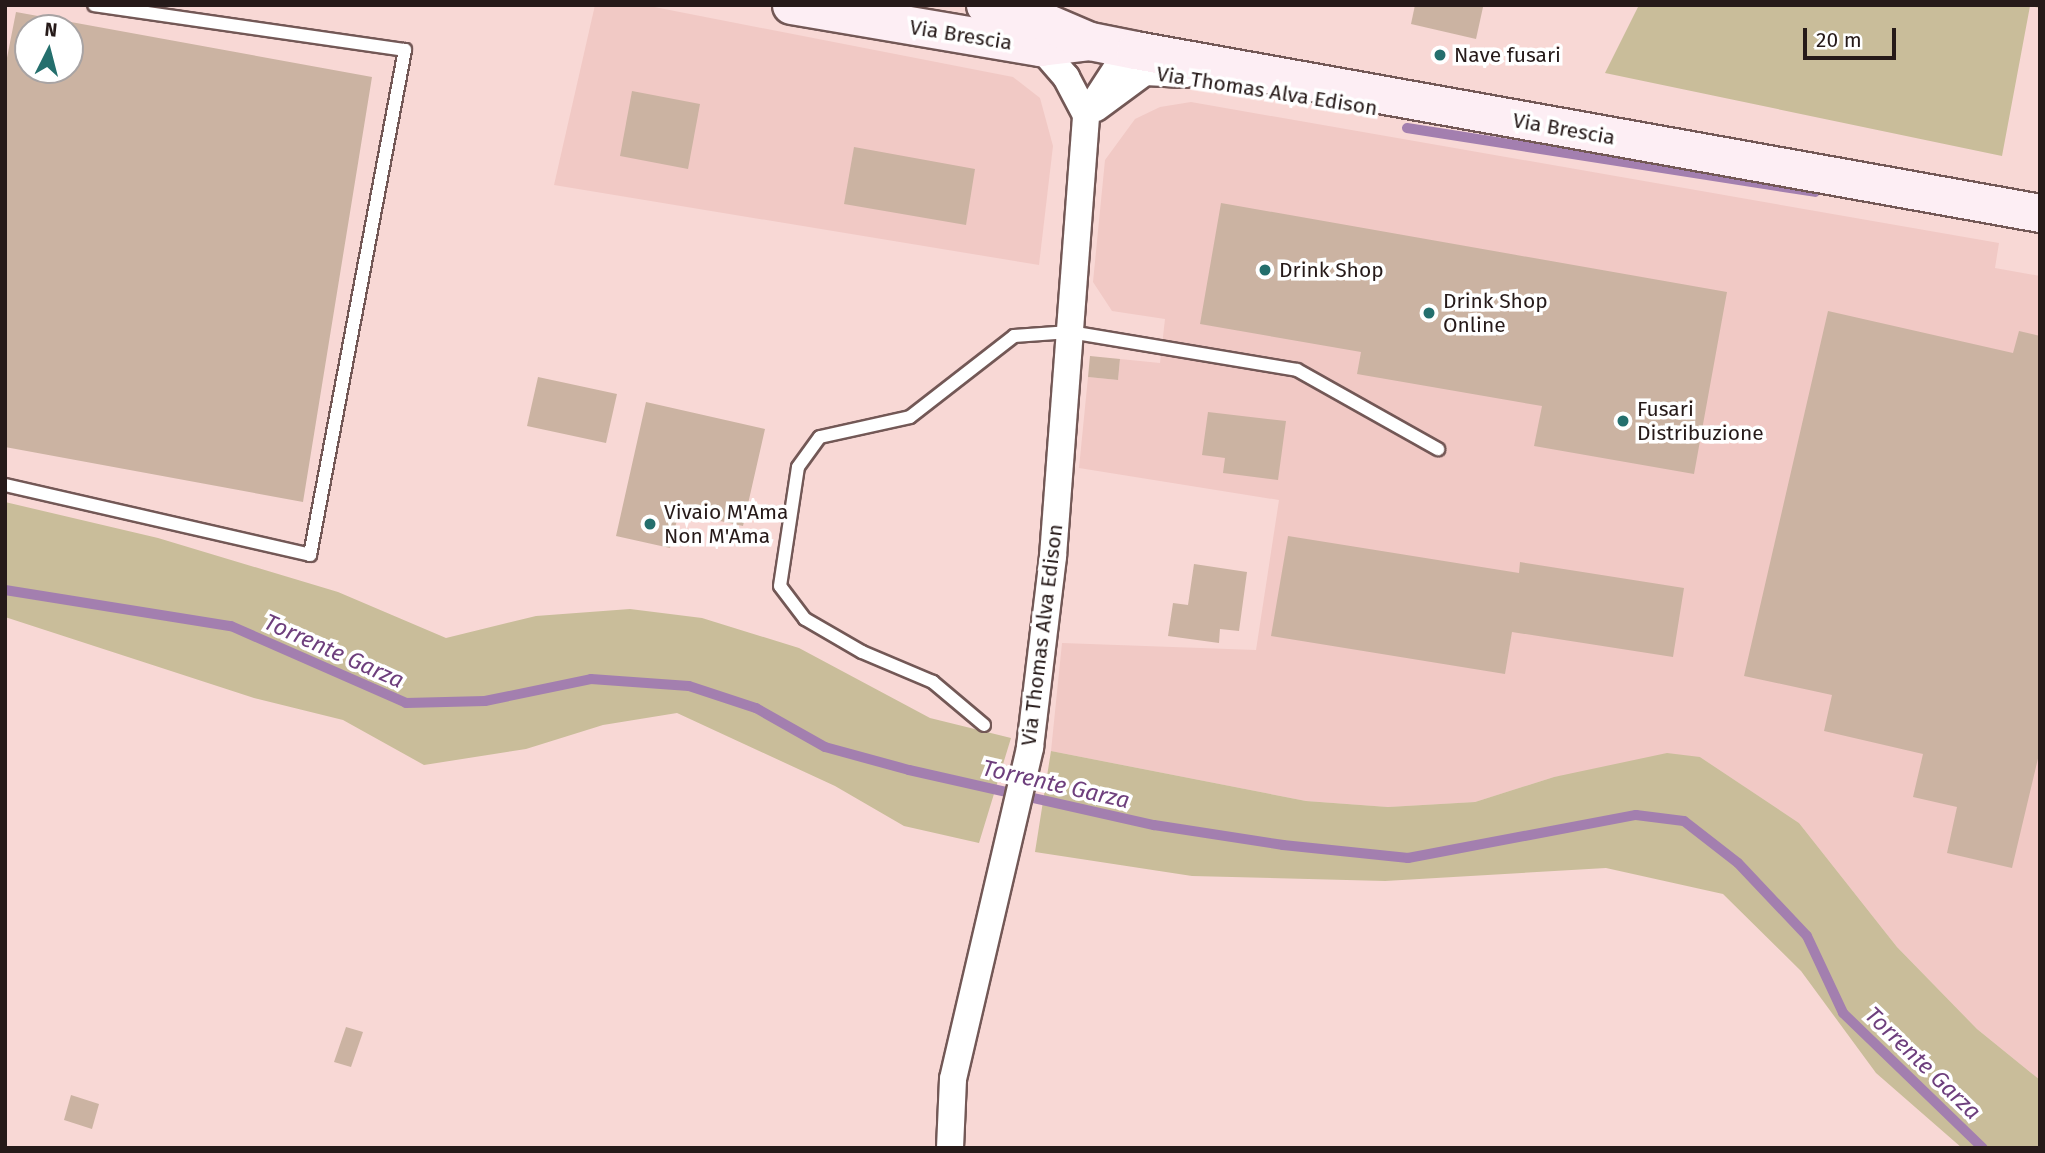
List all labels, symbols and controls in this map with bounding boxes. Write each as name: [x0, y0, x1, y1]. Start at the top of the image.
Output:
north arrow: [14, 14, 84, 84]
street label: Via Brescia: [908, 14, 1014, 56]
scale bar: [1807, 14, 1900, 58]
text: N: [44, 18, 59, 42]
text: 20 m: [1816, 27, 1862, 53]
place label: Nave fusari: [1454, 42, 1561, 68]
marker: Nave fusari: [1432, 47, 1448, 63]
street label: Via Thomas Alva Edison: [1155, 61, 1379, 121]
street label: Via Brescia: [1511, 108, 1617, 150]
place label: Drink Shop: [1279, 257, 1384, 283]
marker: Drink Shop: [1257, 262, 1273, 278]
place label: Drink Shop Online: [1443, 288, 1548, 338]
marker: Drink Shop Online: [1421, 305, 1437, 321]
place label: Fusari Distribuzione: [1637, 396, 1764, 446]
marker: Fusari Distribuzione: [1615, 413, 1631, 429]
place label: Vivaio M'Ama Non M'Ama: [664, 499, 789, 549]
marker: Vivaio M'Ama Non M'Ama: [642, 516, 658, 532]
street label: Via Thomas Alva Edison: [1016, 523, 1068, 747]
water label: Torrente Garza: [260, 608, 408, 694]
water label: Torrente Garza: [980, 754, 1132, 814]
water label: Torrente Garza: [1859, 1001, 1987, 1125]

